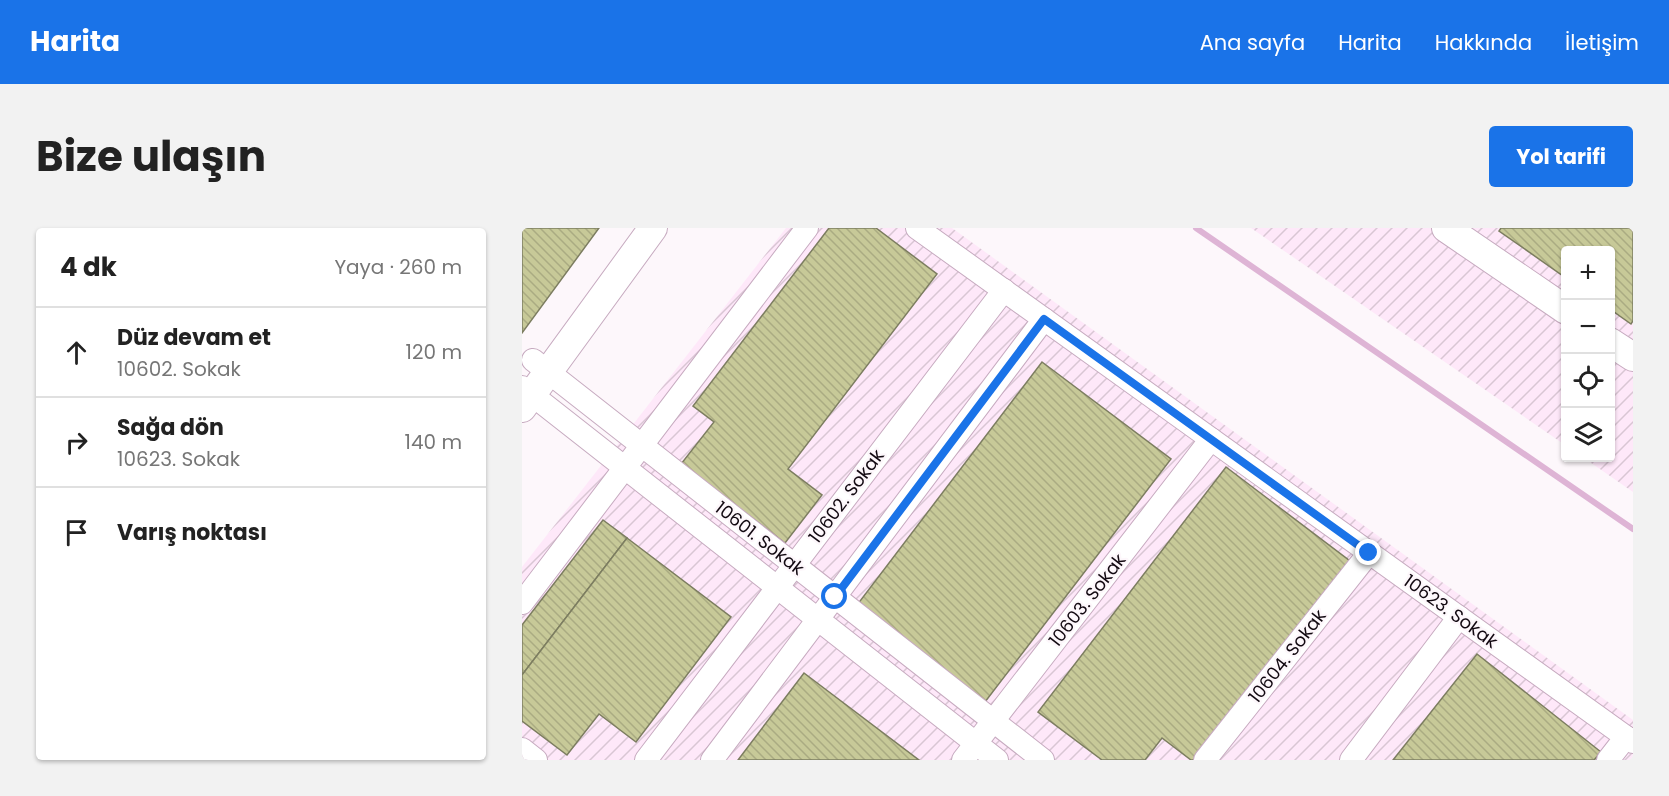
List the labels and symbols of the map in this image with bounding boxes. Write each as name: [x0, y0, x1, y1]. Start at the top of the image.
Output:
street label: 10602. Sokak: [802, 443, 890, 548]
street label: 10601. Sokak: [710, 495, 810, 581]
route end: [1355, 539, 1381, 565]
street label: 10603. Sokak: [1043, 548, 1132, 652]
street label: 10623. Sokak: [1399, 568, 1504, 654]
route start: [821, 583, 847, 609]
street label: 10604. Sokak: [1243, 603, 1332, 708]

